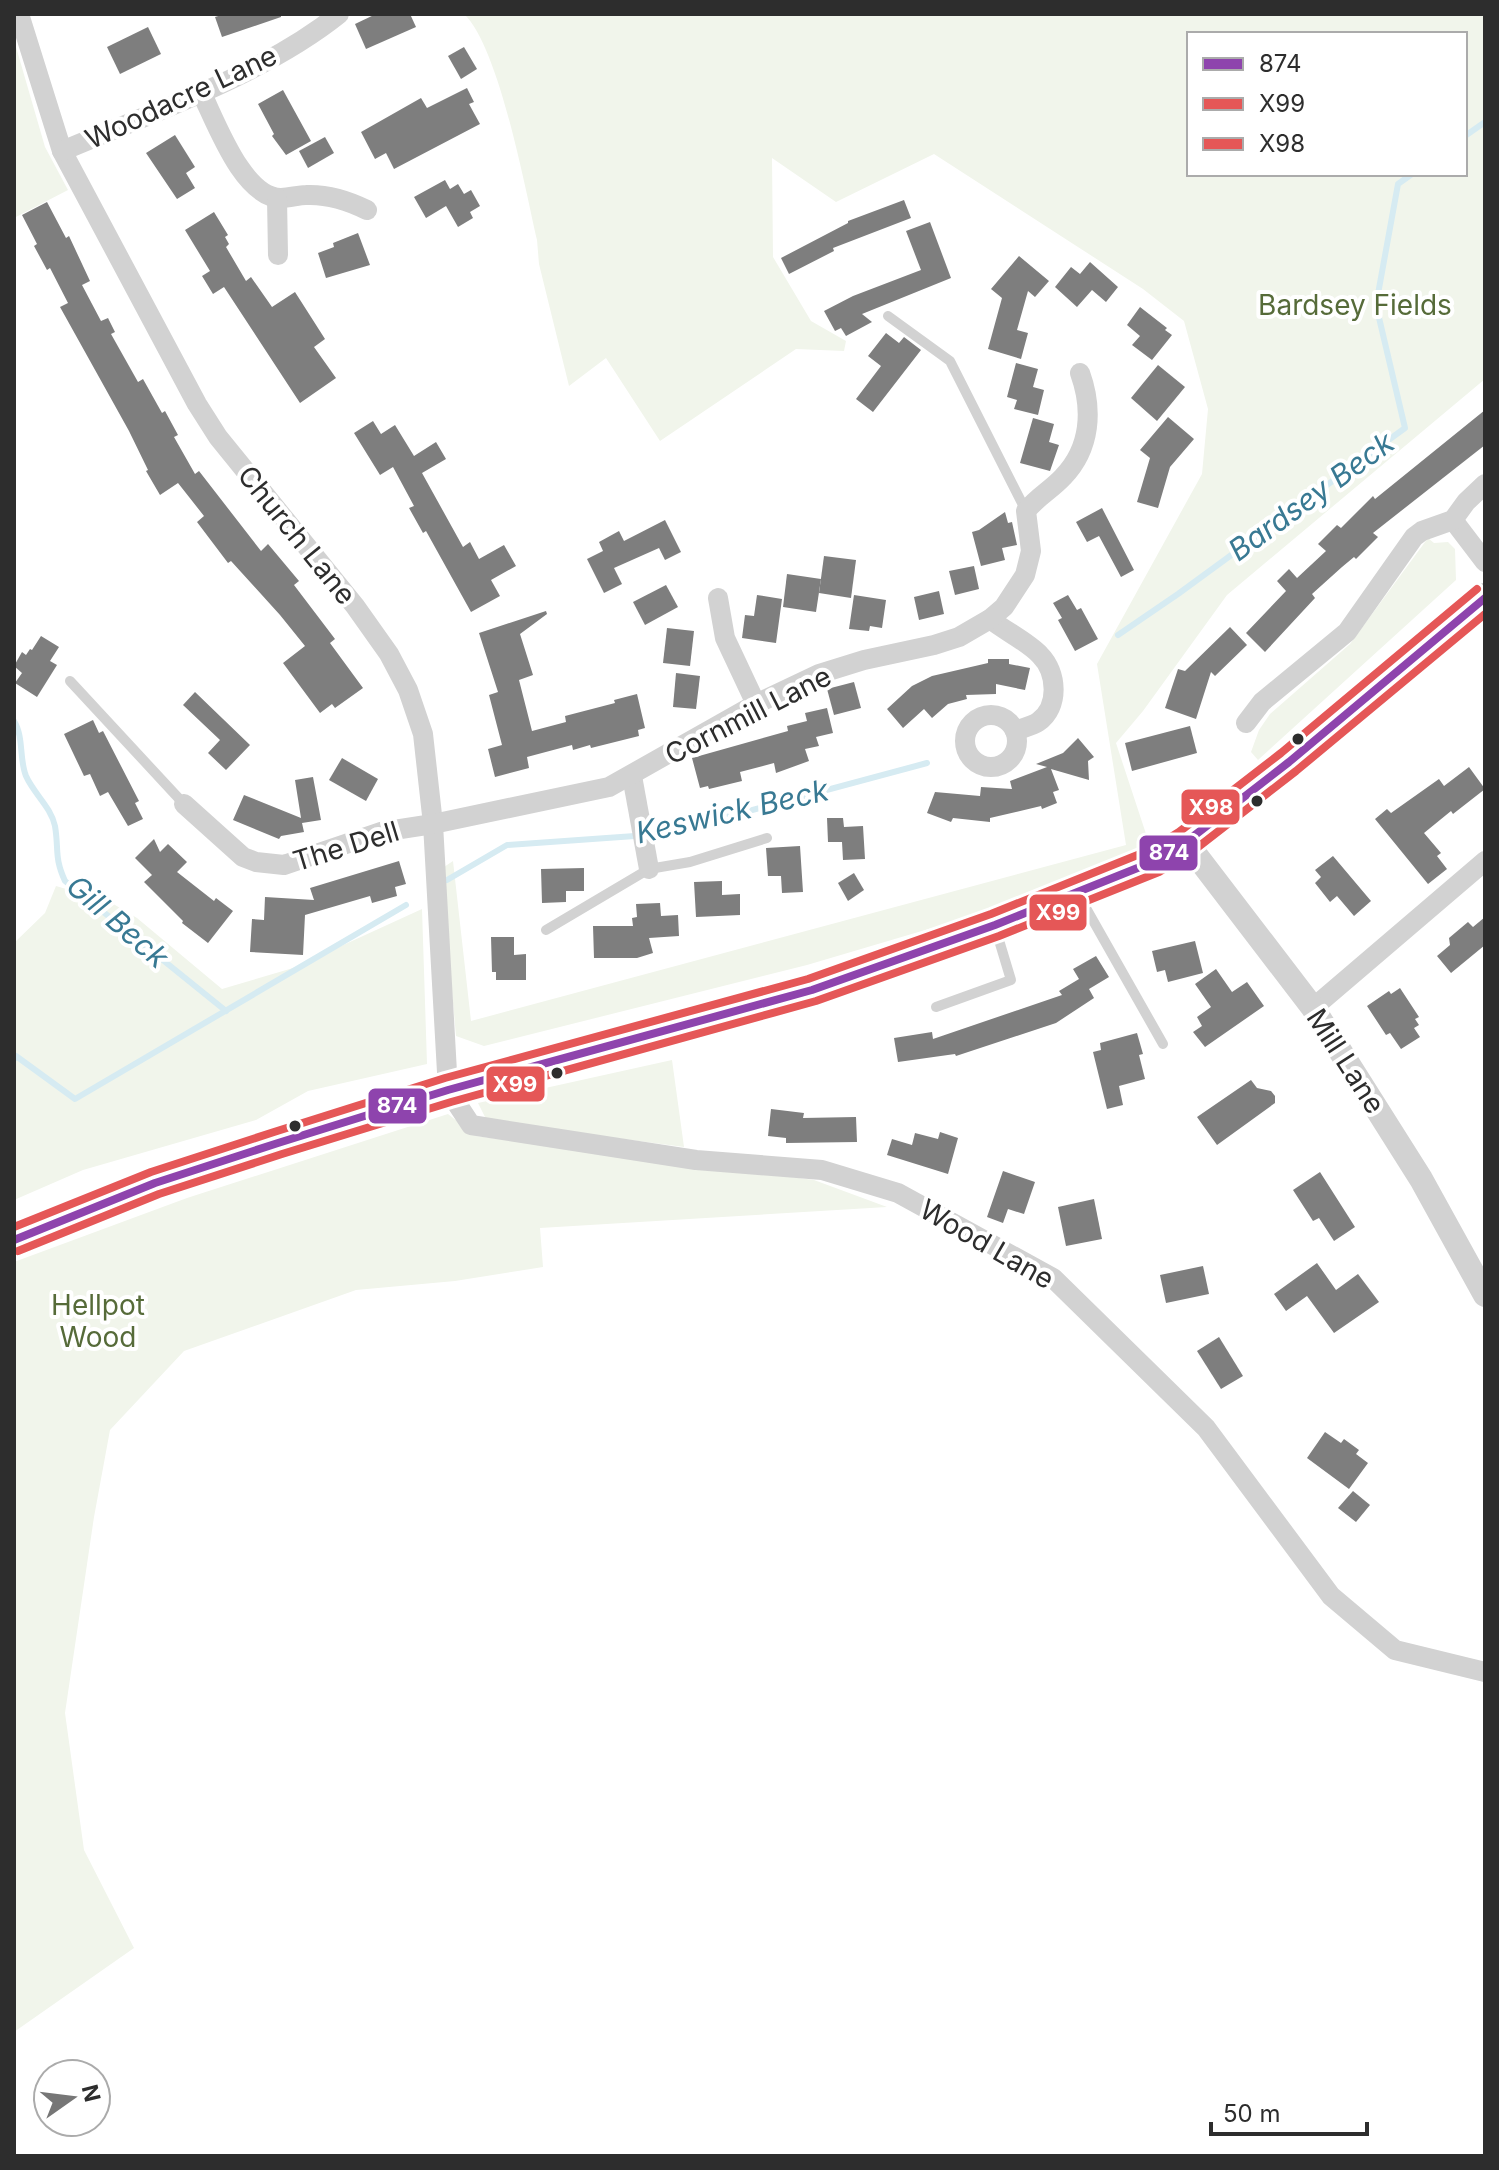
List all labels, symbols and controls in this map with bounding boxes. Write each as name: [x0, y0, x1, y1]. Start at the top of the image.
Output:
legend: [1187, 32, 1467, 176]
street label: Woodacre Lane: [80, 38, 282, 156]
text: 874: [1259, 49, 1302, 78]
text: X99: [1259, 89, 1305, 118]
text: X98: [1259, 129, 1305, 158]
park label: Bardsey Fields: [1258, 288, 1452, 322]
water label: Bardsey Beck: [1221, 424, 1401, 568]
street label: Church Lane: [231, 459, 363, 611]
street label: Cornmill Lane: [659, 659, 837, 771]
unlabelled marker: [1290, 731, 1306, 747]
water label: Keswick Beck: [632, 771, 832, 851]
line badge: X98: [1180, 788, 1241, 826]
unlabelled marker: [1249, 793, 1265, 809]
text: X98: [1189, 794, 1233, 820]
street label: The Dell: [289, 814, 403, 878]
line badge: 874: [1138, 834, 1199, 872]
text: 874: [1149, 839, 1189, 865]
water label: Gill Beck: [60, 867, 177, 975]
line badge: X99: [1028, 893, 1088, 932]
text: X99: [1036, 899, 1080, 925]
street label: Mill Lane: [1300, 1002, 1392, 1120]
line badge: X99: [485, 1065, 546, 1103]
unlabelled marker: [549, 1065, 565, 1081]
text: X99: [493, 1071, 537, 1097]
line badge: 874: [367, 1087, 428, 1125]
text: 874: [377, 1092, 417, 1118]
unlabelled marker: [287, 1118, 303, 1134]
street label: Wood Lane: [914, 1192, 1060, 1296]
park label: Hellpot Wood: [51, 1288, 145, 1354]
north arrow: [32, 2058, 112, 2138]
text: N: [77, 2082, 106, 2104]
scale bar: [1211, 2086, 1367, 2136]
text: 50 m: [1223, 2099, 1281, 2128]

